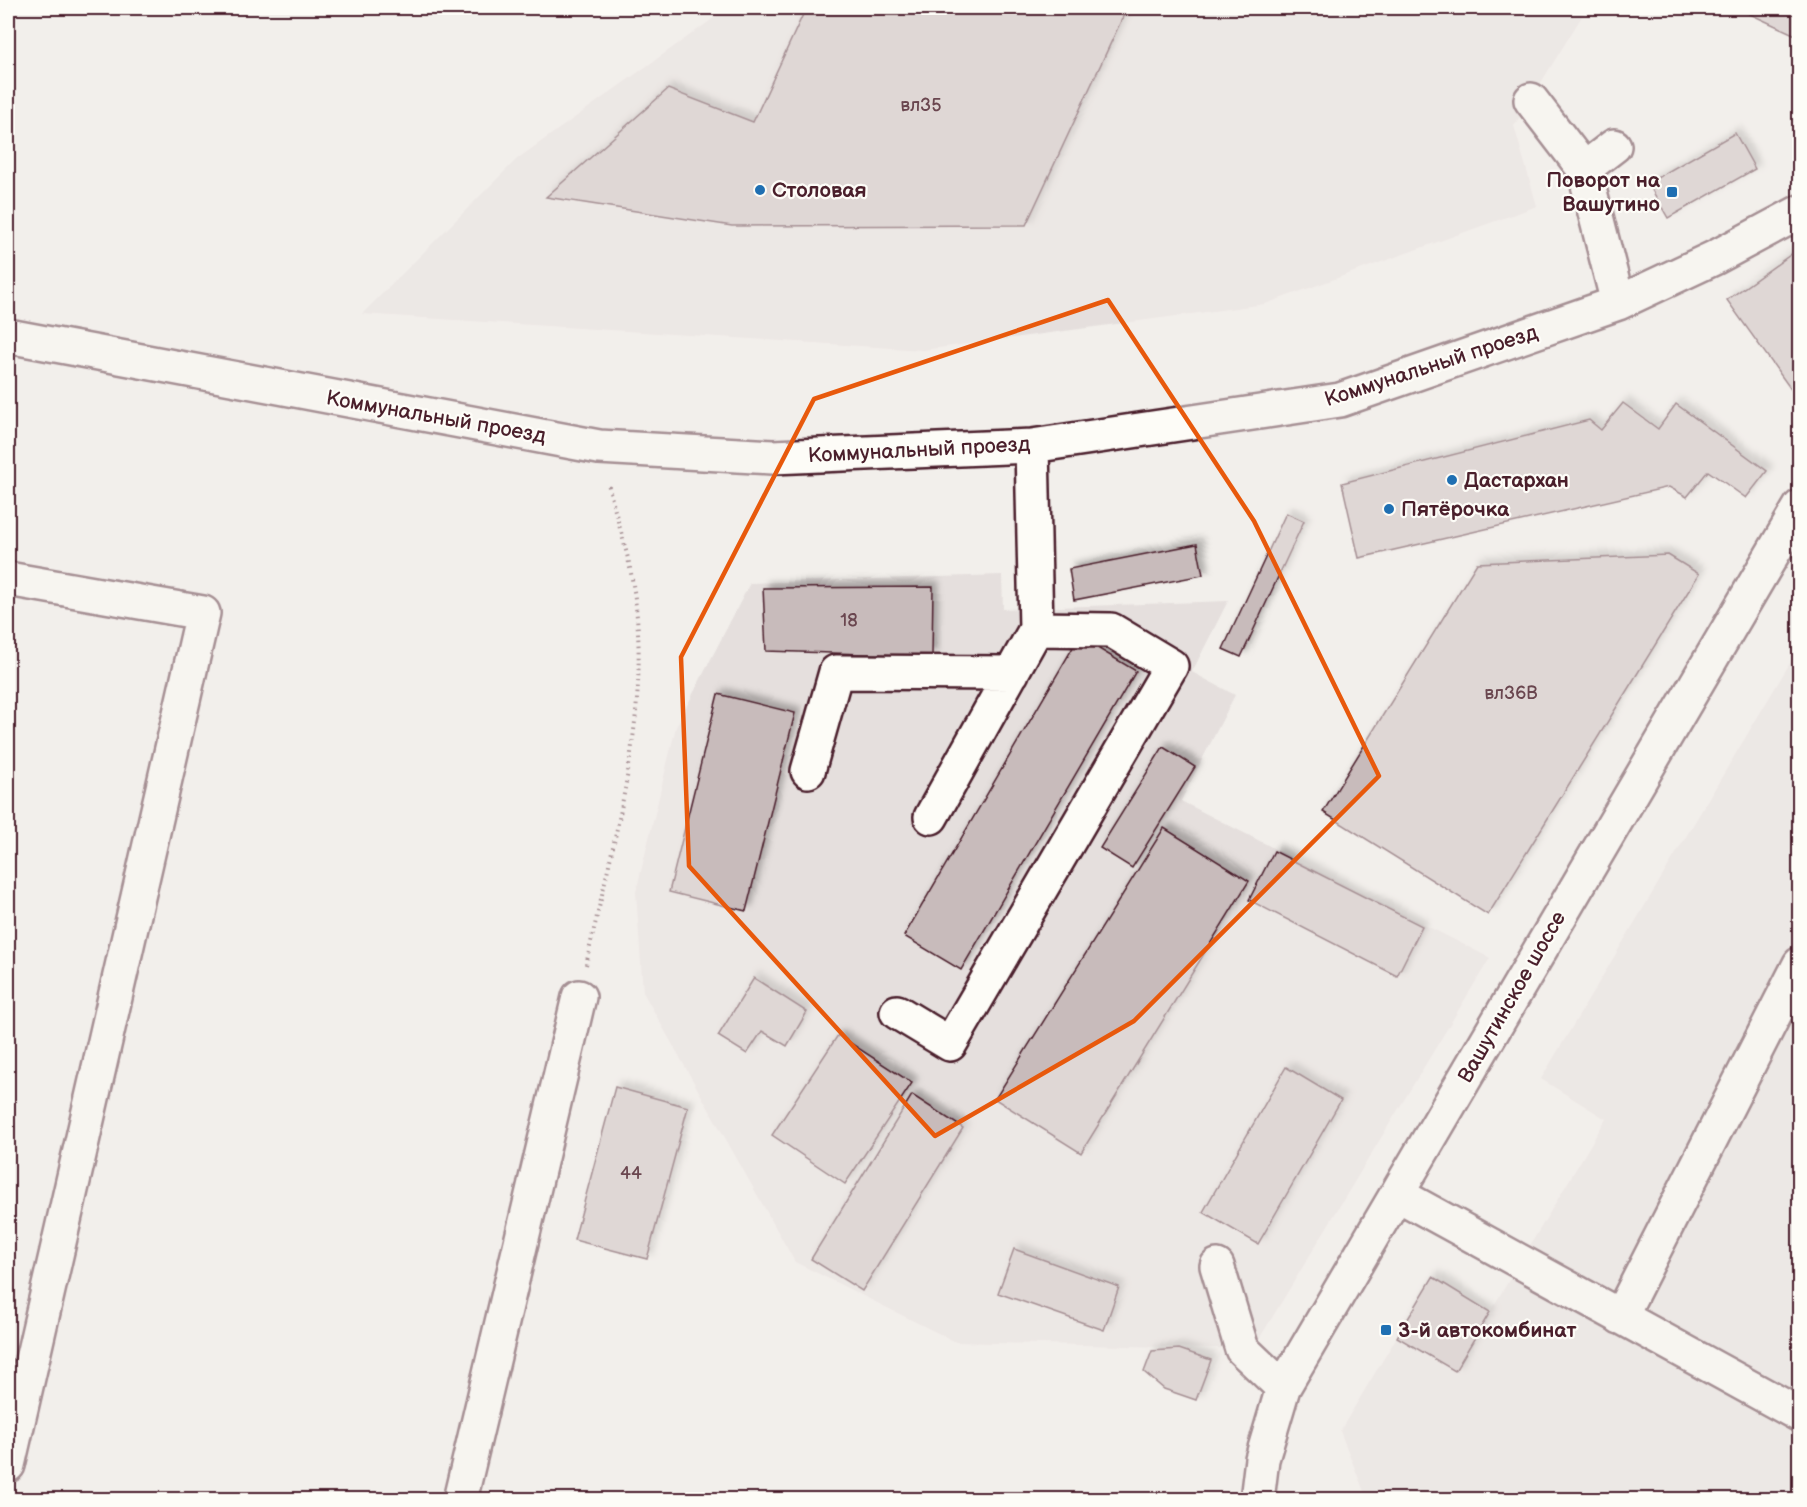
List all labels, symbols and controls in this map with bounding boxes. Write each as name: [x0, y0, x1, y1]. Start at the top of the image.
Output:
house number: вл35: [900, 95, 942, 116]
place label: Поворот на Вашутино: [1546, 168, 1661, 217]
place label: Столовая: [772, 178, 867, 203]
marker: Столовая: [753, 183, 767, 197]
marker: Поворот на Вашутино: [1665, 185, 1679, 199]
street label: Коммунальный проезд: [1321, 320, 1541, 412]
street label: Коммунальный проезд: [324, 385, 548, 449]
street label: Коммунальный проезд: [807, 432, 1031, 468]
place label: Дастархан: [1464, 468, 1569, 493]
marker: Дастархан: [1445, 473, 1459, 487]
place label: Пятёрочка: [1401, 497, 1510, 522]
marker: Пятёрочка: [1382, 502, 1396, 516]
house number: 18: [840, 610, 858, 631]
house number: вл36В: [1484, 683, 1538, 704]
street label: Вашутинское шоссе: [1453, 907, 1571, 1087]
house number: 44: [620, 1163, 642, 1184]
place label: 3-й автокомбинат: [1398, 1318, 1577, 1343]
marker: 3-й автокомбинат: [1379, 1323, 1393, 1337]

